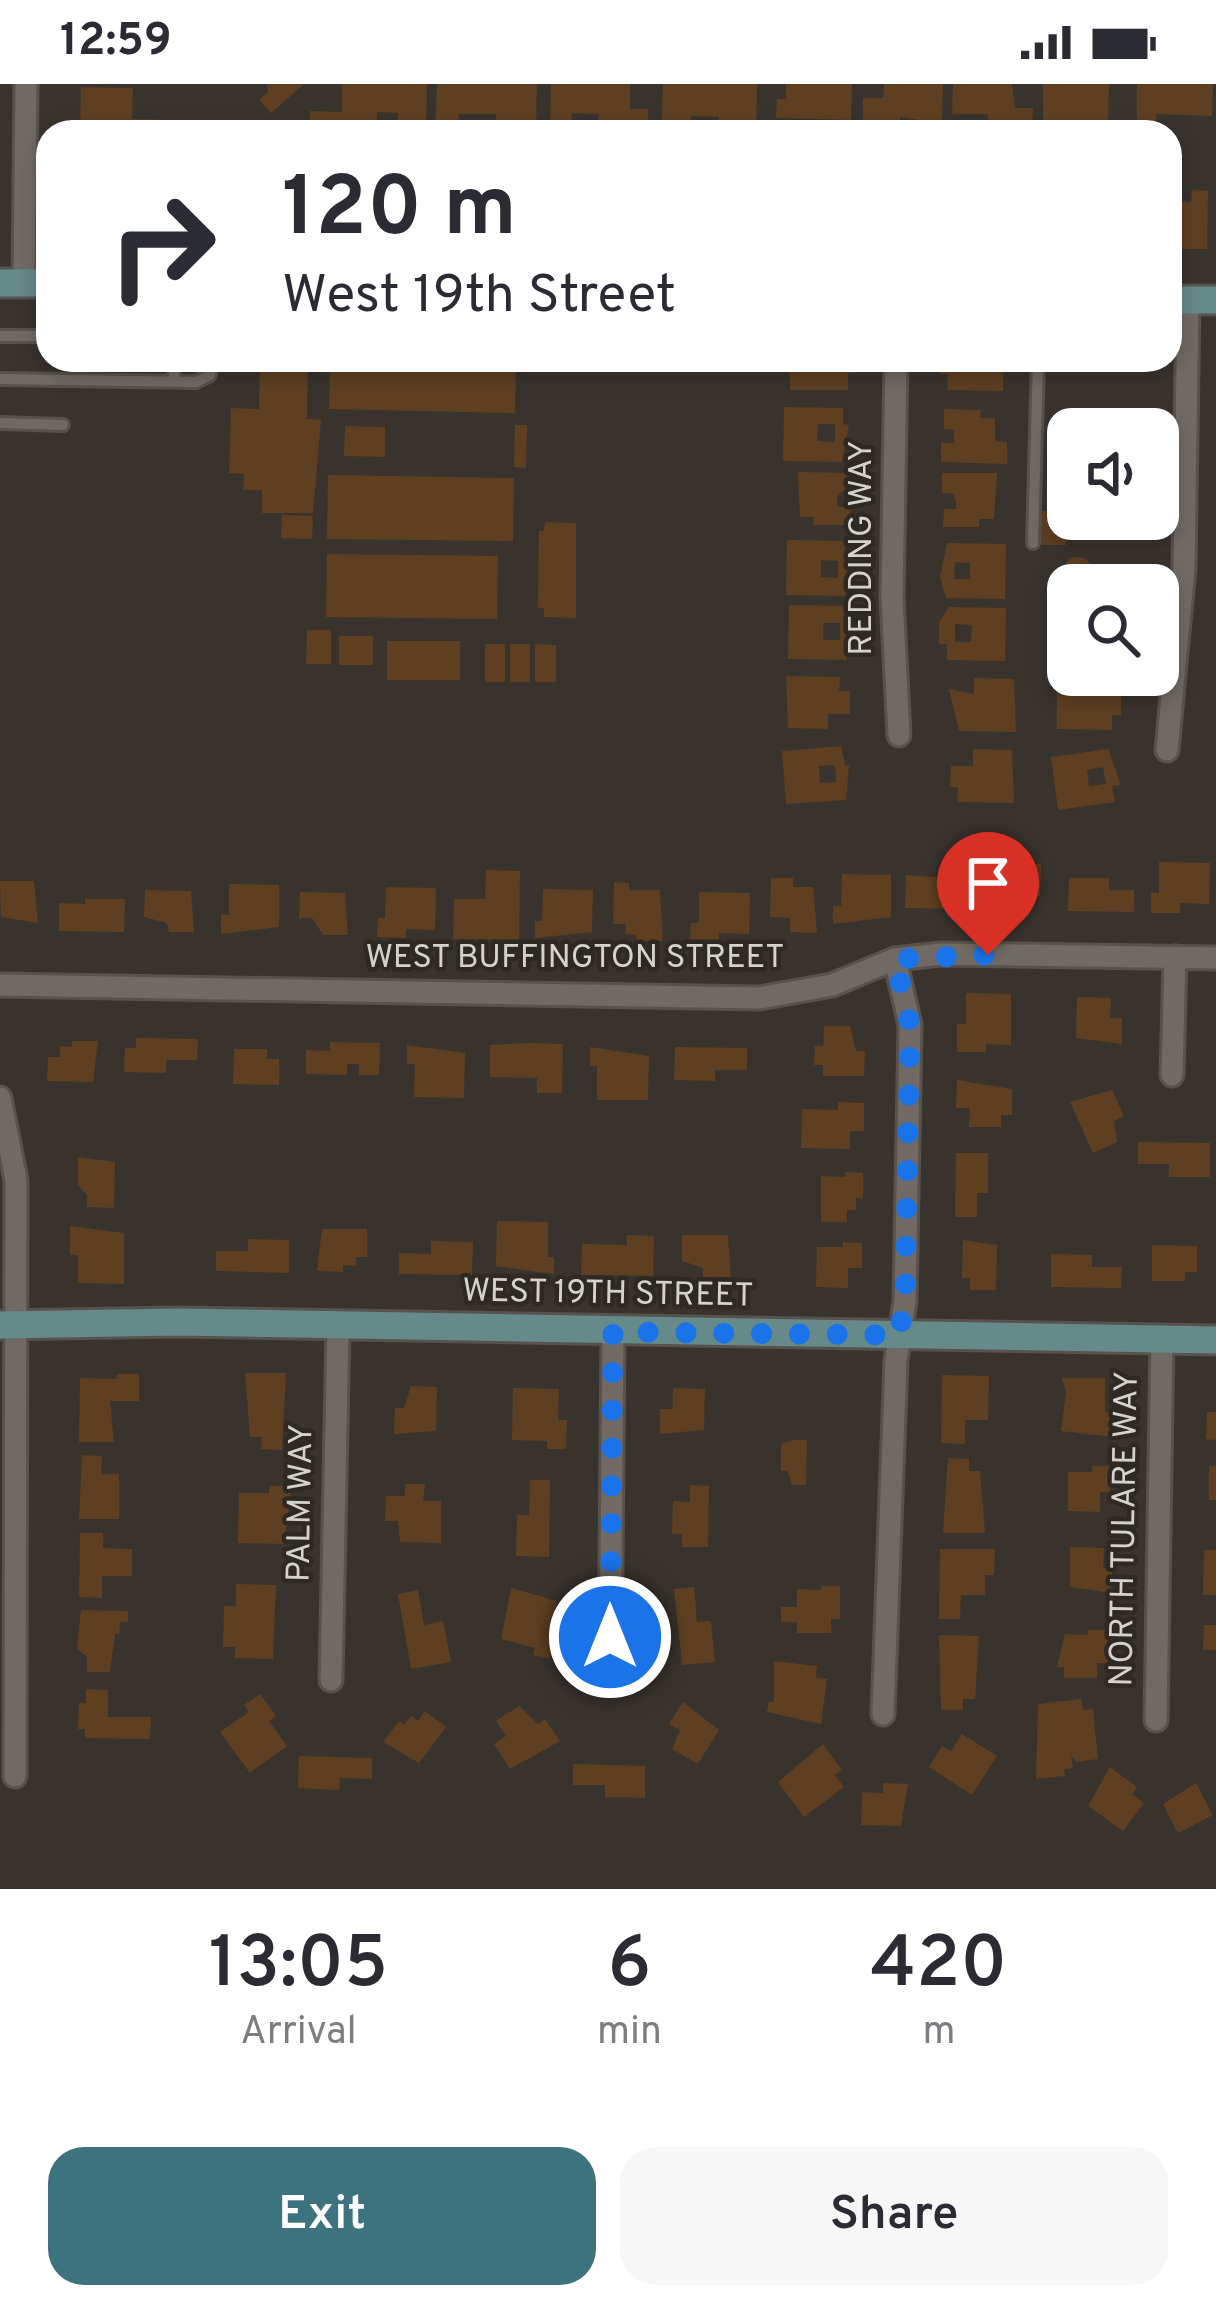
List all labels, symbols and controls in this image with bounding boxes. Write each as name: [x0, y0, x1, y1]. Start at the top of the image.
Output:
text: 12:59: [60, 14, 172, 71]
text: 120 m: [282, 159, 517, 265]
icon: right: [84, 168, 240, 324]
text: West 19th Street: [282, 263, 676, 332]
map controls: [1047, 408, 1179, 696]
button: sound: [1047, 408, 1179, 540]
street label: REDDING WAY: [842, 440, 884, 656]
button: search: [1047, 564, 1179, 696]
pin: [937, 832, 1039, 955]
icon: arrive: [955, 850, 1021, 916]
street label: WEST BUFFINGTON STREET: [365, 938, 785, 980]
street label: WEST 19TH STREET: [462, 1271, 754, 1319]
street label: NORTH TULARE WAY: [1102, 1371, 1150, 1687]
street label: PALM WAY: [280, 1424, 324, 1582]
position arrow: [547, 1574, 673, 1700]
text: 13:05: [209, 1921, 388, 2013]
text: 6: [608, 1921, 651, 2013]
text: 420: [871, 1921, 1007, 2013]
text: Arrival: [240, 2009, 357, 2058]
text: min: [597, 2009, 662, 2058]
text: m: [922, 2009, 955, 2058]
button: Exit: [48, 2147, 596, 2285]
button: Share: [620, 2147, 1168, 2285]

